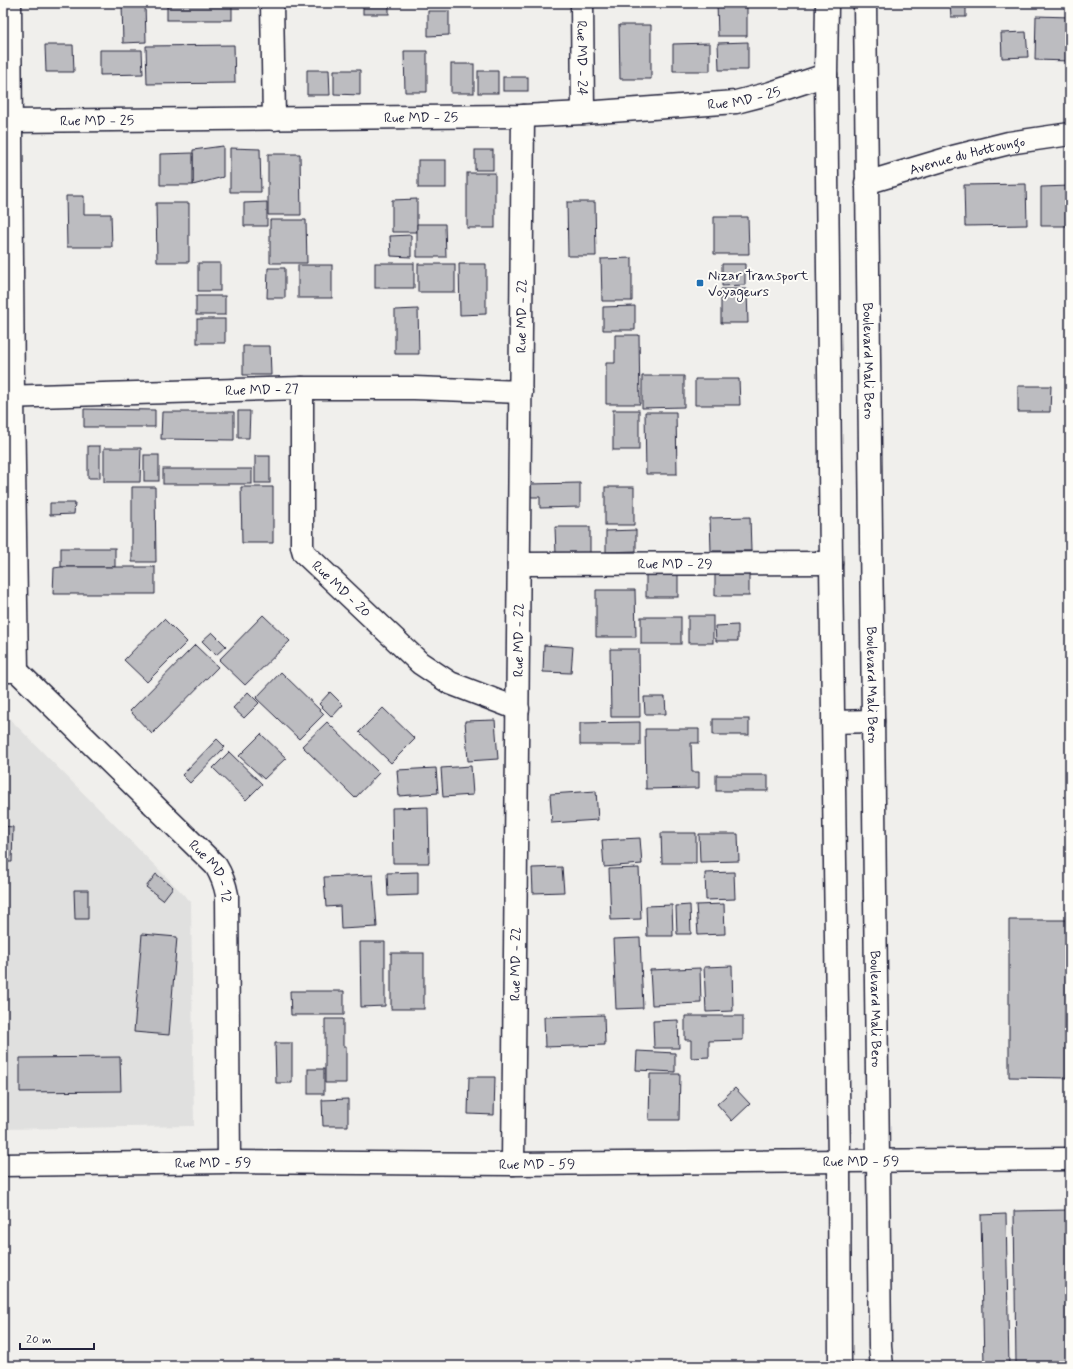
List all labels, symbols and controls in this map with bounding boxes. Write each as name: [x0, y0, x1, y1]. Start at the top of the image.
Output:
street label: Rue MD - 24: [572, 20, 591, 96]
street label: Rue MD - 25: [707, 82, 783, 114]
street label: Rue MD - 25: [384, 109, 458, 127]
street label: Rue MD - 25: [60, 112, 134, 131]
street label: Avenue du Hottoungo: [907, 133, 1026, 180]
place label: Nizar Transport Voyageurs: [708, 267, 809, 302]
marker: Nizar Transport Voyageurs: [695, 278, 705, 288]
street label: Rue MD - 22: [513, 279, 531, 353]
street label: Boulevard Mali Bero: [858, 302, 878, 420]
street label: Rue MD - 27: [225, 380, 299, 400]
street label: Rue MD - 29: [637, 555, 713, 574]
street label: Rue MD - 20: [308, 557, 374, 622]
street label: Rue MD - 22: [510, 603, 528, 677]
street label: Boulevard Mali Bero: [862, 626, 881, 744]
street label: Rue MD - 12: [184, 836, 235, 903]
street label: Rue MD - 22: [507, 927, 525, 1001]
street label: Boulevard Mali Bero: [866, 950, 885, 1068]
street label: Rue MD - 59: [823, 1153, 899, 1171]
street label: Rue MD - 59: [175, 1154, 251, 1173]
street label: Rue MD - 59: [499, 1155, 575, 1174]
scale bar: [20, 1325, 94, 1351]
text: 20 m: [26, 1332, 52, 1348]

